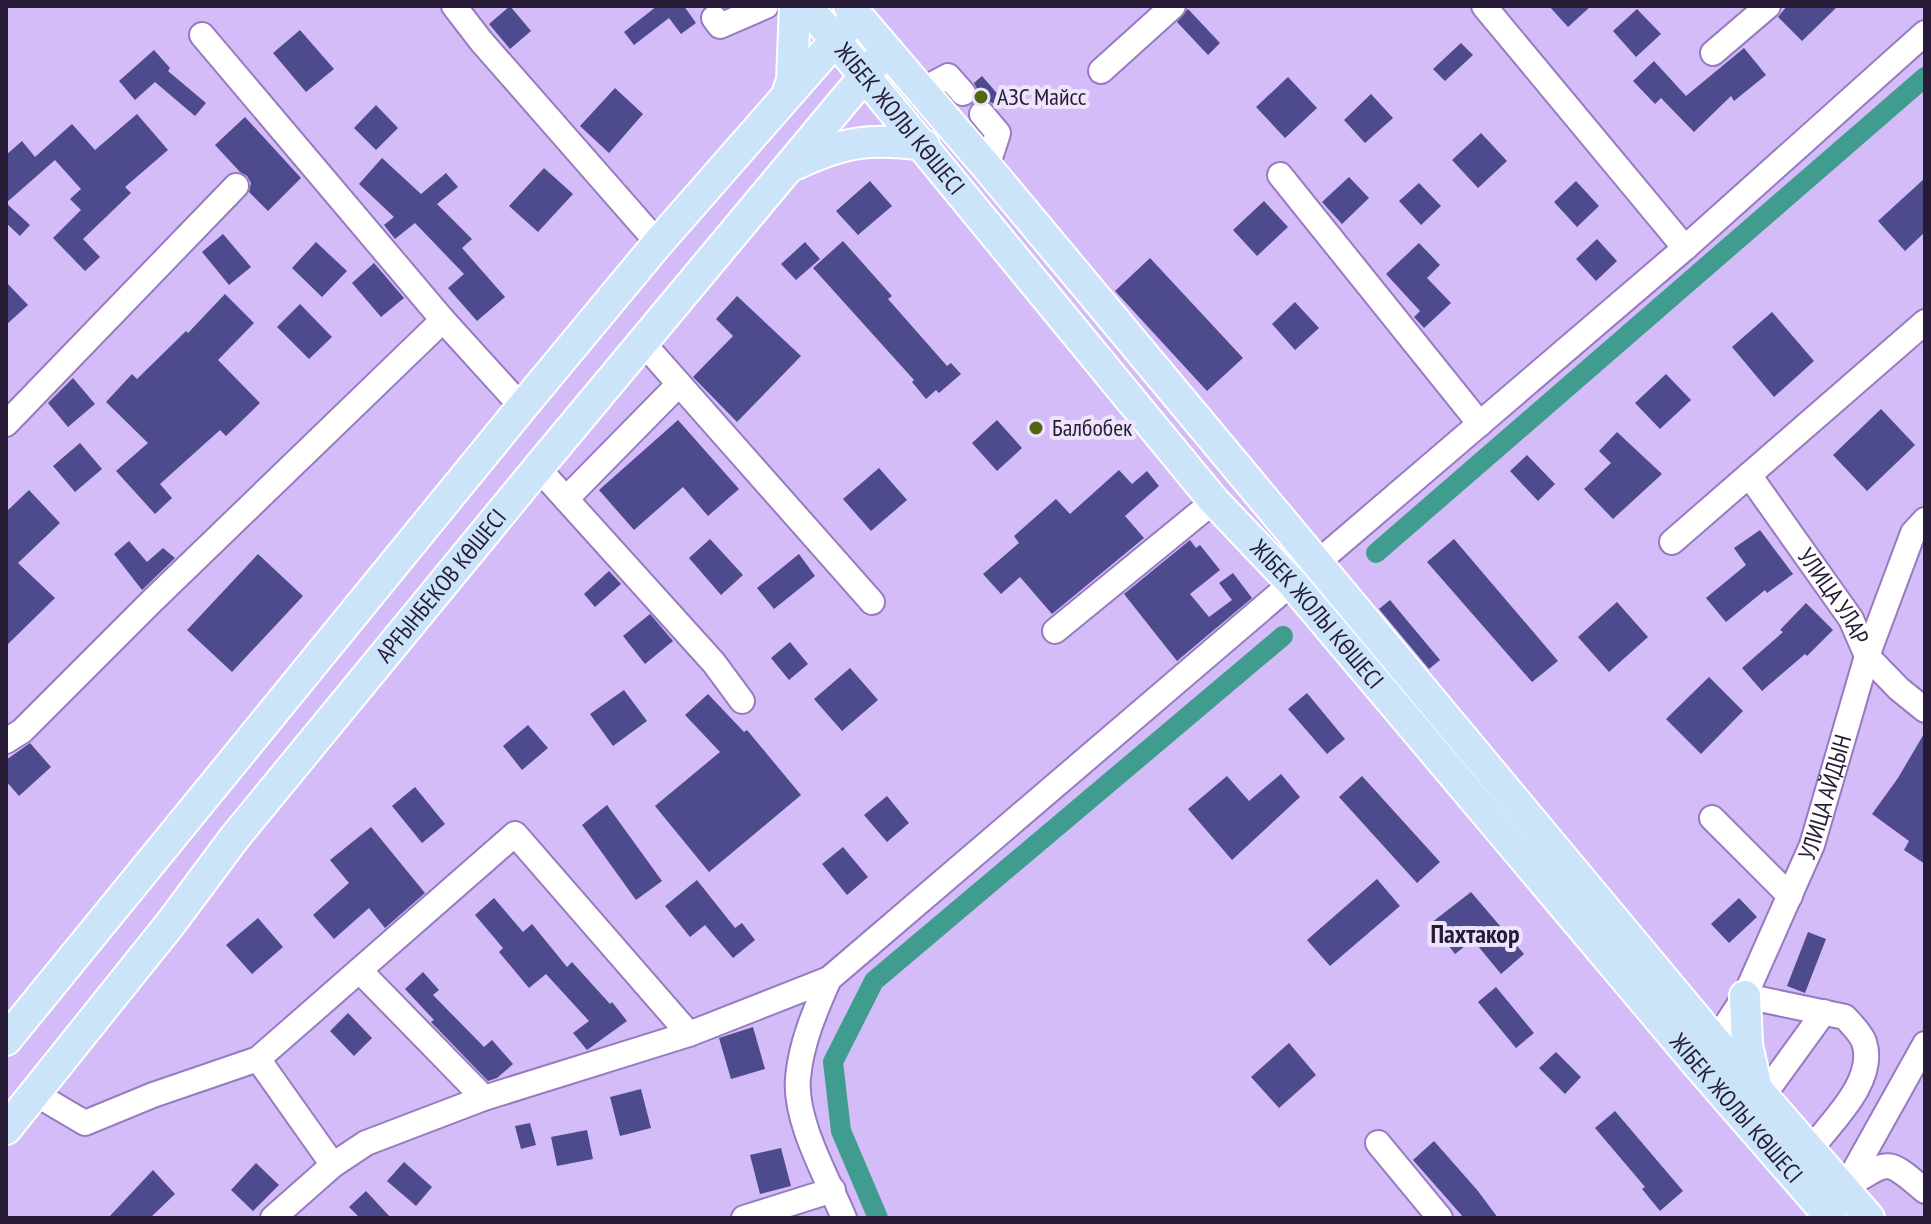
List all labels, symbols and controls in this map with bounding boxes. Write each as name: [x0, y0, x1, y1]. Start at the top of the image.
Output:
street label: ЖІБЕК ЖОЛЫ КӨШЕСІ: [828, 35, 972, 201]
place label: АЗС Майсс: [997, 81, 1087, 112]
marker: АЗС Майсс: [972, 88, 990, 106]
place label: Балбобек: [1052, 412, 1133, 443]
marker: Балбобек: [1027, 419, 1045, 437]
street label: АРҒЫНБЕКОВ КӨШЕСІ: [369, 502, 513, 669]
street label: ЖІБЕК ЖОЛЫ КӨШЕСІ: [1243, 532, 1391, 695]
street label: УЛИЦА УЛАР: [1791, 542, 1876, 649]
street label: УЛИЦА АЙДЫН: [1791, 731, 1858, 865]
district label: Пахтакор: [1430, 917, 1520, 950]
street label: ЖІБЕК ЖОЛЫ КӨШЕСІ: [1663, 1026, 1810, 1189]

